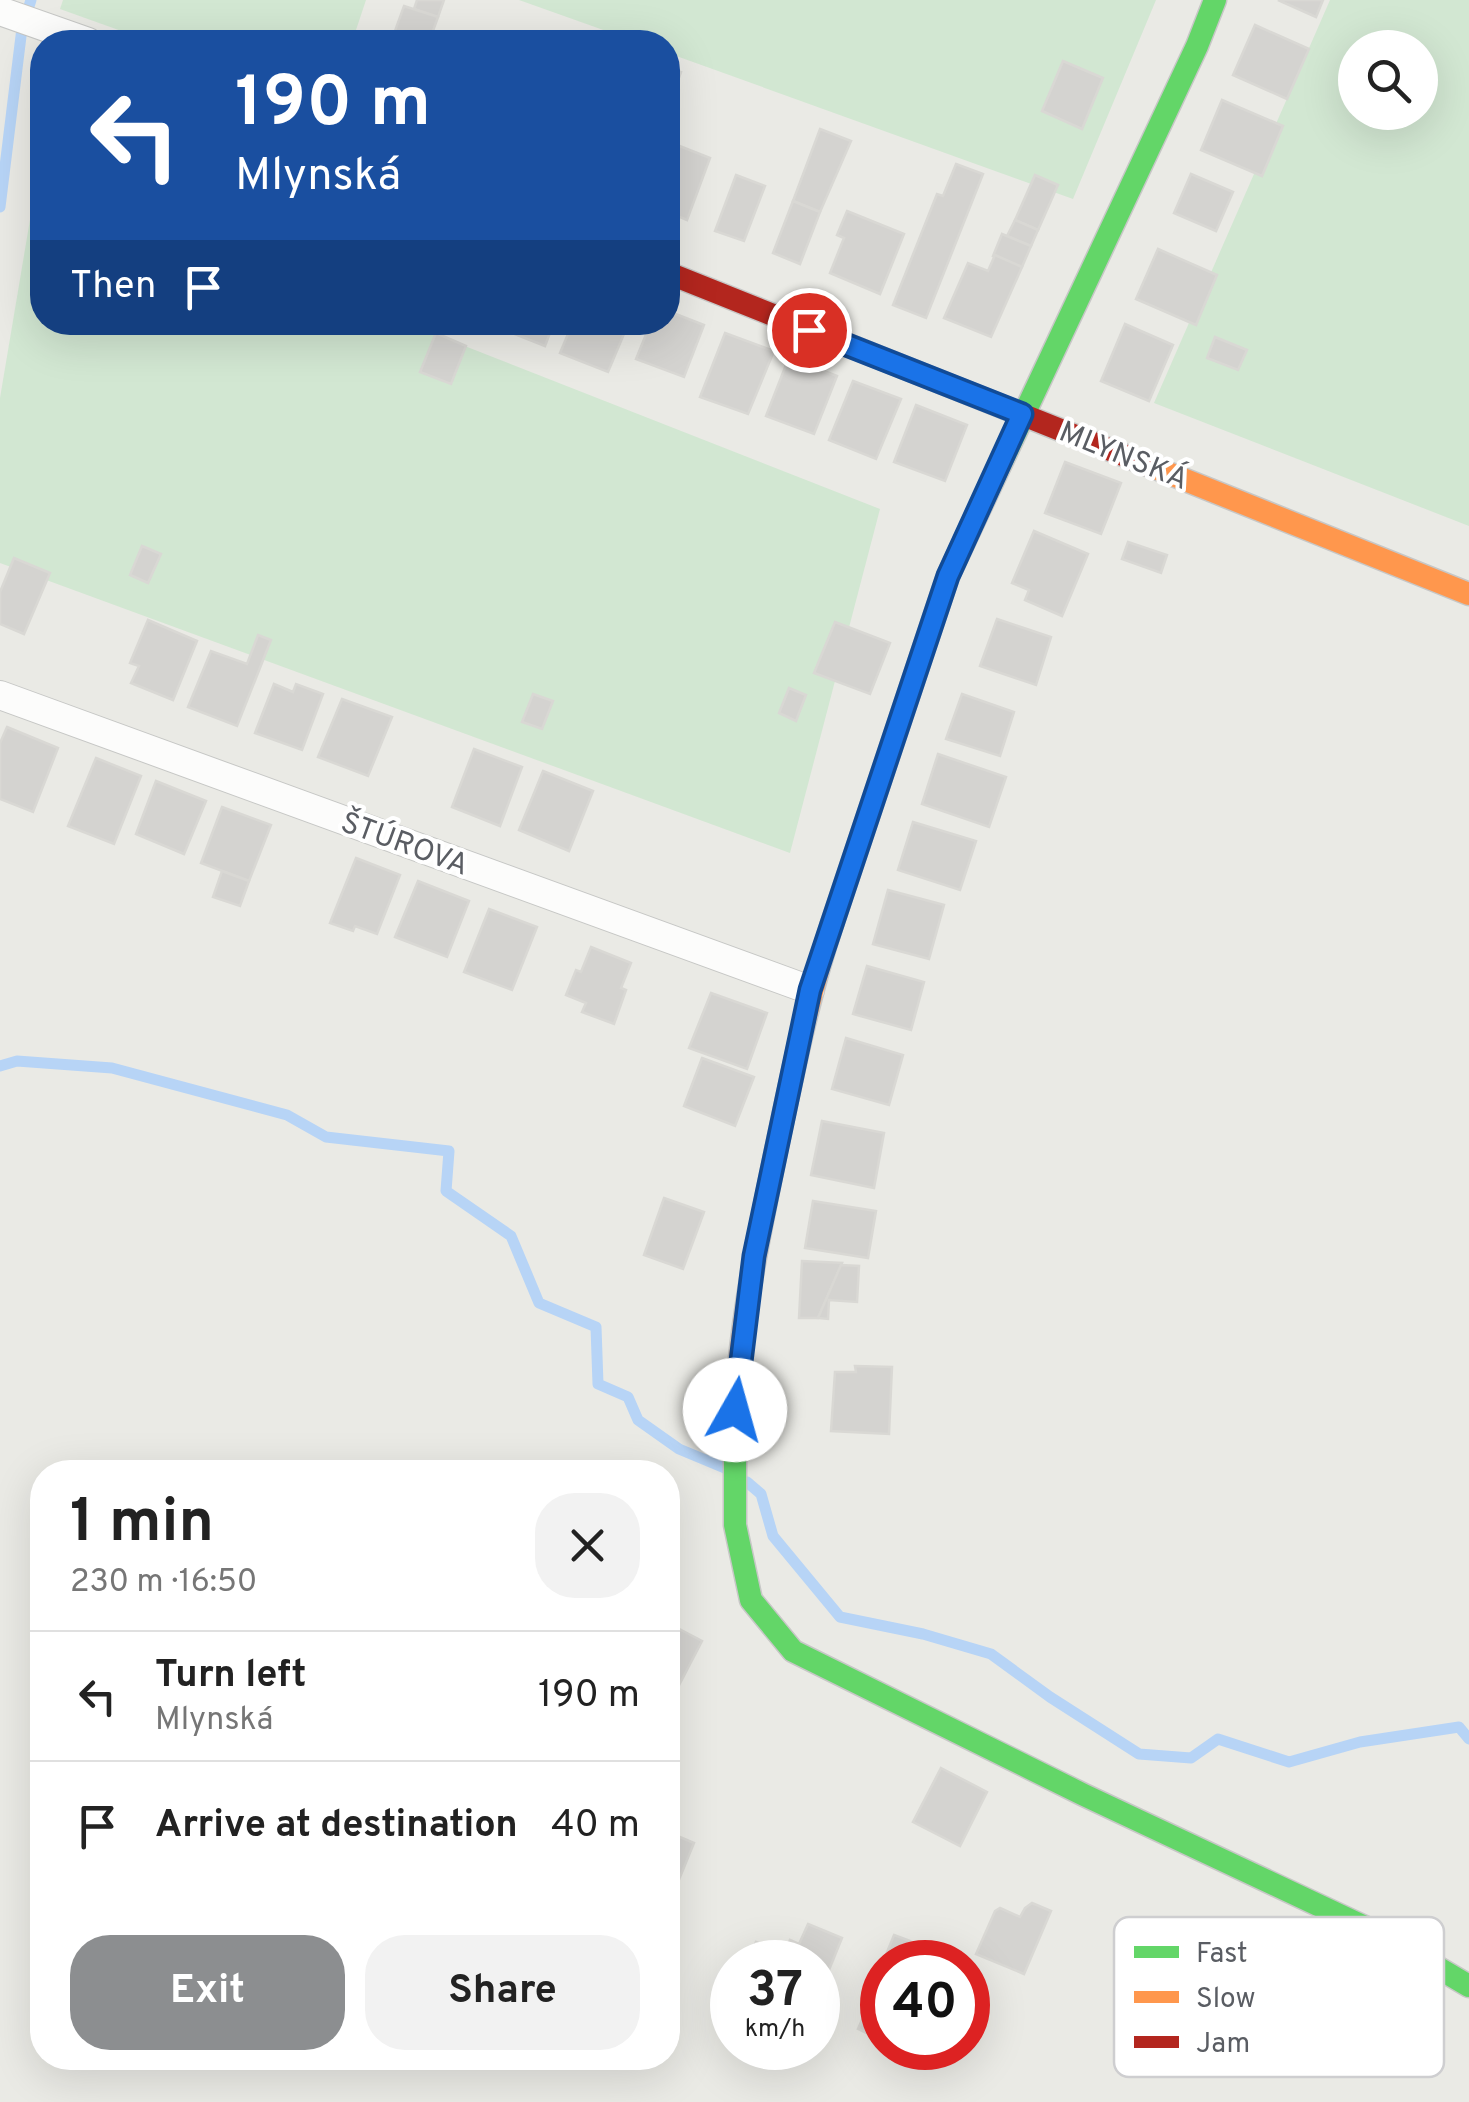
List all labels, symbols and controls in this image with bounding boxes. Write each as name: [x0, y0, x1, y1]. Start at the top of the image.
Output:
map controls: [1338, 30, 1438, 130]
button: search: [1338, 30, 1438, 130]
text: 190 m: [235, 62, 431, 151]
icon: left: [70, 70, 200, 200]
text: Mlynská: [235, 149, 401, 206]
icon: arrive: [176, 260, 231, 315]
text: Then: [70, 263, 156, 312]
pin: [767, 288, 852, 373]
icon: arrive: [782, 303, 837, 358]
street label: MLYNSKÁ: [1053, 413, 1194, 500]
street label: ŠTÚROVA: [335, 802, 474, 885]
position arrow: [683, 1358, 787, 1462]
text: 1 min: [70, 1487, 214, 1563]
button: close: [535, 1493, 640, 1598]
text: 230 m · 16:50: [70, 1563, 257, 1603]
text: Turn left: [155, 1652, 307, 1701]
icon: left: [70, 1669, 125, 1724]
text: 190 m: [538, 1672, 640, 1721]
text: Mlynská: [155, 1701, 273, 1741]
icon: arrive: [70, 1799, 125, 1854]
text: Arrive at destination: [155, 1802, 518, 1851]
text: 40 m: [551, 1802, 640, 1851]
legend: [1114, 1917, 1444, 2077]
button: Exit: [70, 1935, 345, 2050]
button: Share: [365, 1935, 640, 2050]
text: Fast: [1196, 1937, 1248, 1973]
speed limit sign: 40: [860, 1940, 990, 2070]
text: 37: [747, 1961, 803, 2024]
text: Slow: [1196, 1982, 1255, 2018]
text: km/h: [745, 2014, 805, 2046]
text: Jam: [1196, 2027, 1250, 2063]

